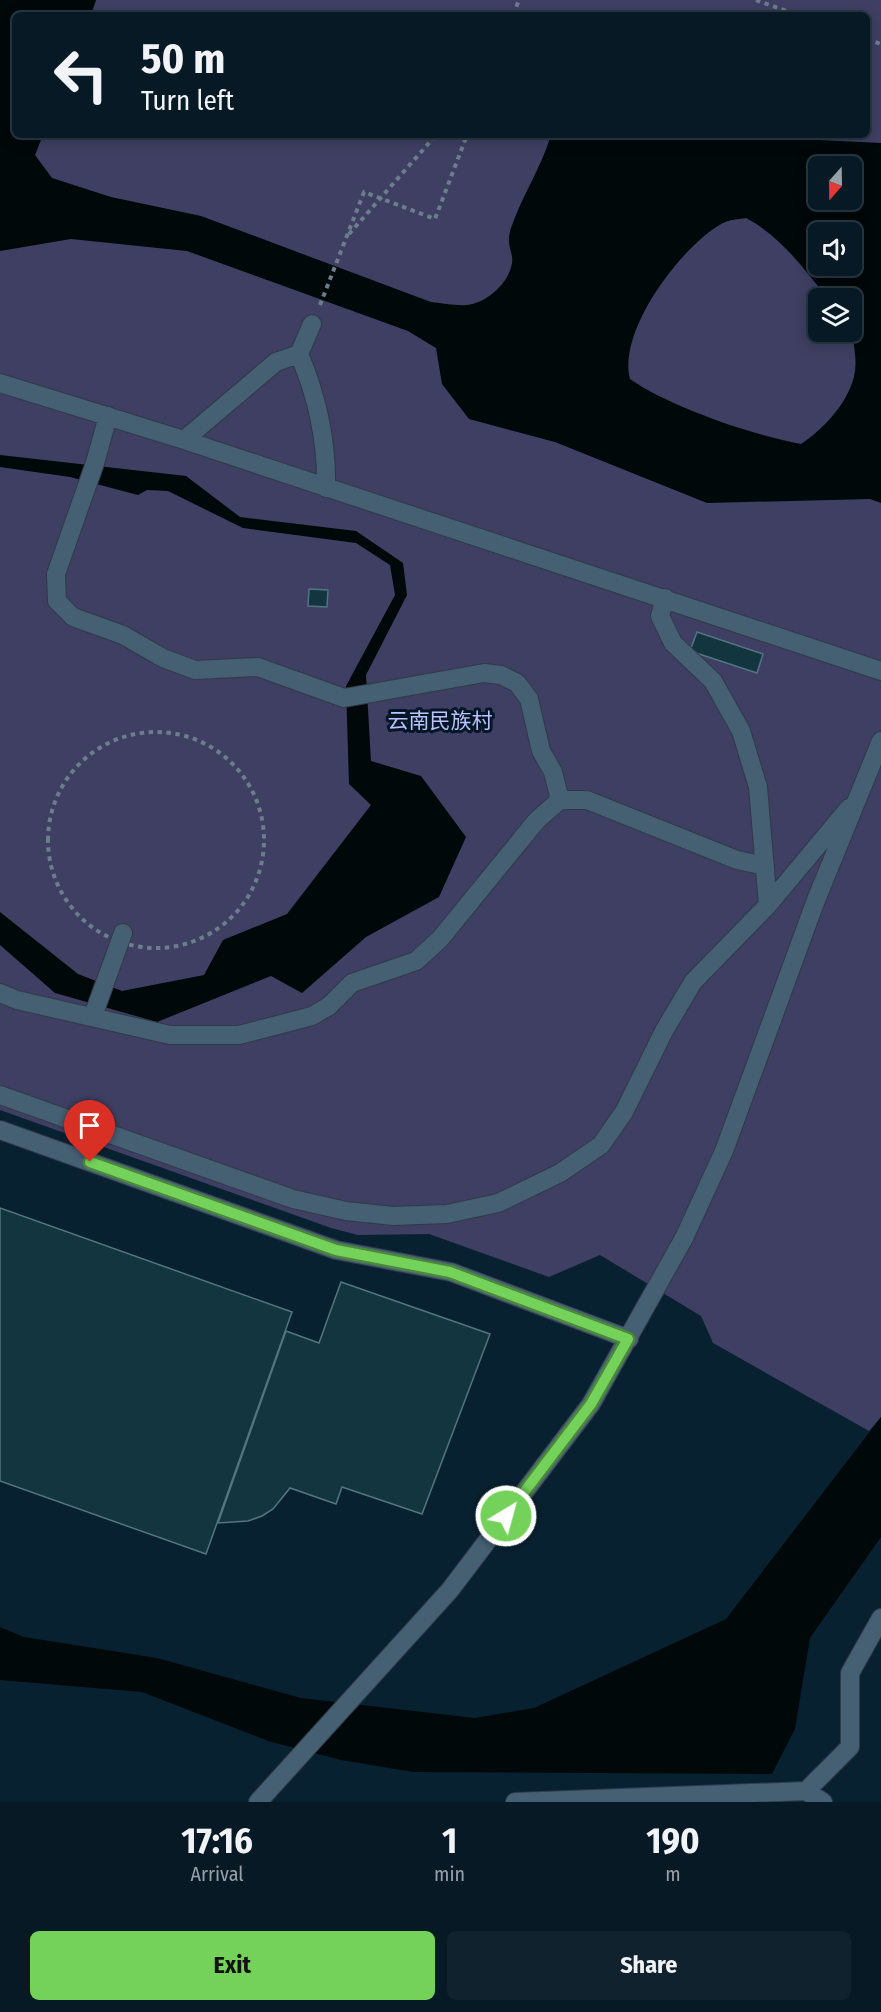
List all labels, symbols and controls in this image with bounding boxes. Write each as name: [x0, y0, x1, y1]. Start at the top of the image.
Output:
text: 50 m: [141, 34, 225, 84]
icon: left: [42, 36, 120, 114]
text: Turn left: [141, 85, 234, 117]
north arrow: [808, 156, 862, 210]
map controls: [808, 156, 862, 342]
button: sound: [808, 222, 862, 276]
button: layers: [808, 288, 862, 342]
park label: 云南民族村: [388, 708, 493, 734]
pin: [64, 1100, 115, 1162]
icon: arrive: [73, 1109, 106, 1142]
position arrow: [474, 1484, 538, 1548]
text: 17:16: [181, 1819, 253, 1863]
text: 1: [442, 1819, 457, 1863]
text: 190: [646, 1819, 700, 1863]
text: Arrival: [191, 1862, 244, 1886]
text: min: [434, 1862, 465, 1886]
text: m: [665, 1862, 681, 1886]
button: Exit: [30, 1931, 435, 2000]
button: Share: [447, 1931, 851, 2000]

